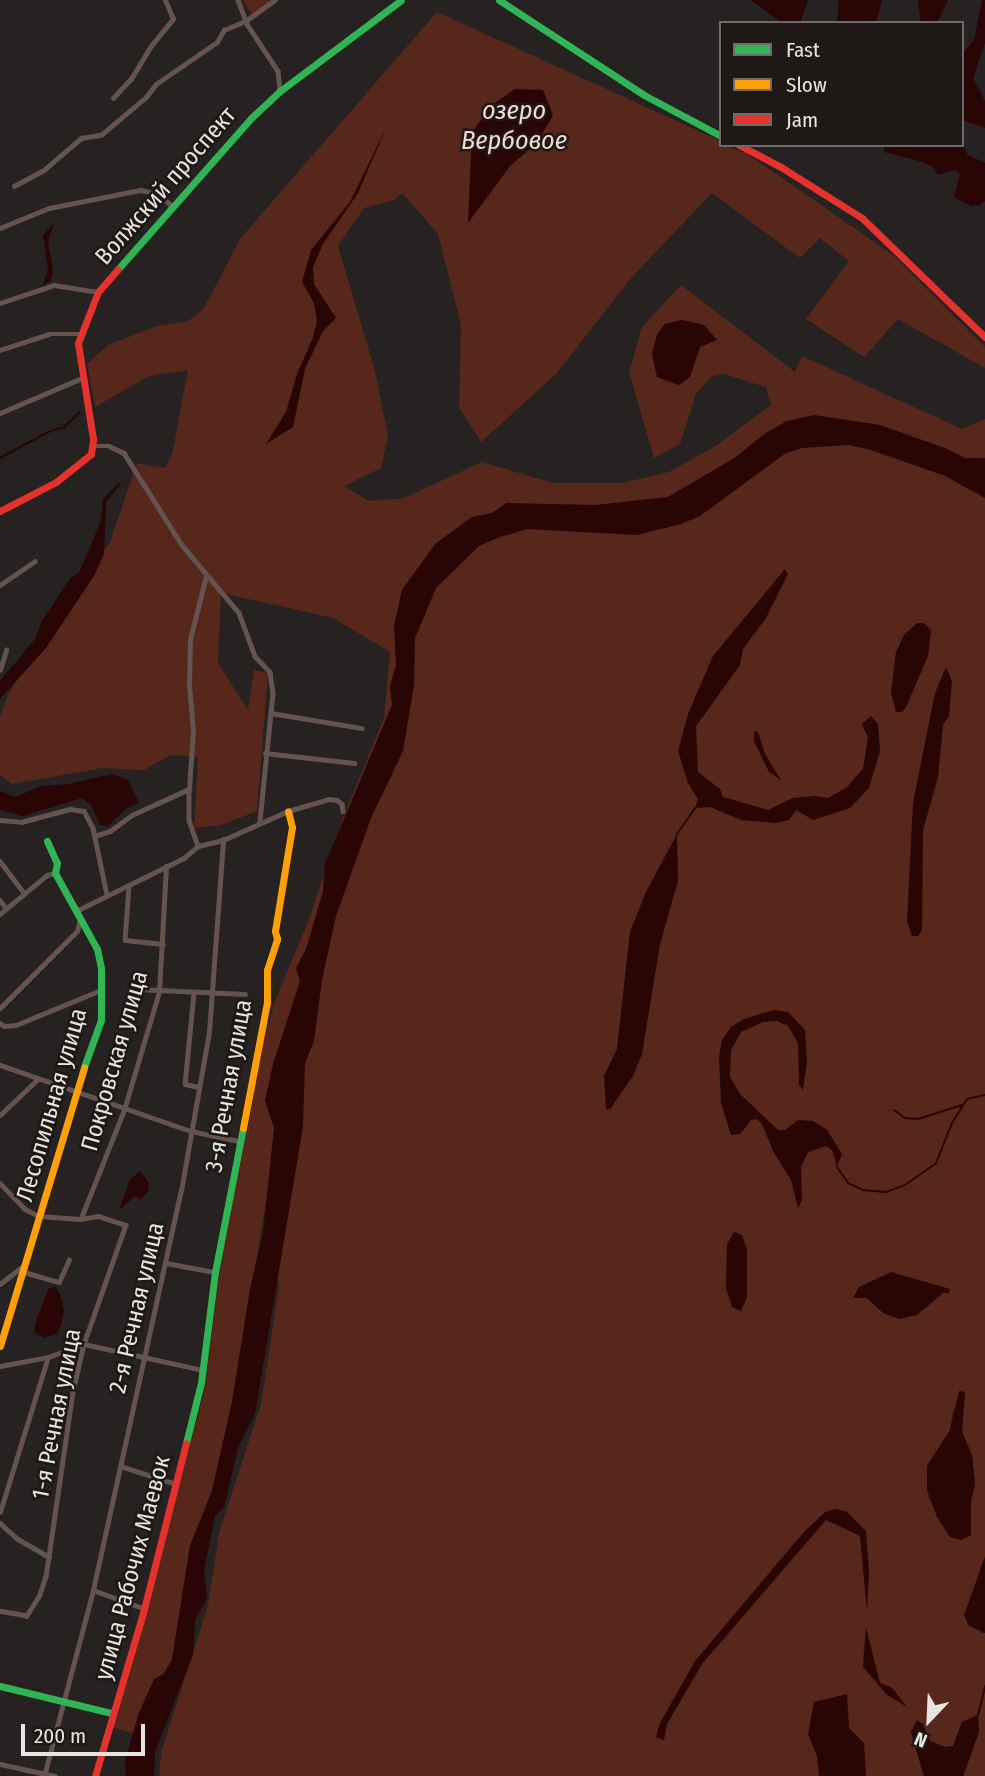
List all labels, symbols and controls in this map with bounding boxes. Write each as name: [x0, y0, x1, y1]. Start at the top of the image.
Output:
legend: [719, 21, 964, 147]
text: Fast: [786, 37, 820, 63]
text: Slow: [786, 72, 827, 98]
water label: озеро Вербовое: [461, 95, 567, 156]
street label: Волжский проспект: [90, 101, 242, 271]
text: Jam: [786, 107, 818, 133]
street label: Покровская улица: [75, 967, 155, 1155]
street label: 3-я Речная улица: [200, 997, 258, 1175]
street label: Лесопильная улица: [11, 1005, 93, 1205]
street label: 2-я Речная улица: [103, 1220, 171, 1396]
street label: 1-я Речная улица: [26, 1326, 88, 1502]
street label: улица Рабочих Маевок: [89, 1453, 177, 1683]
north arrow: [894, 1685, 964, 1755]
scale bar: [24, 1710, 149, 1754]
text: 200 m: [34, 1723, 86, 1749]
text: N: [911, 1727, 930, 1753]

